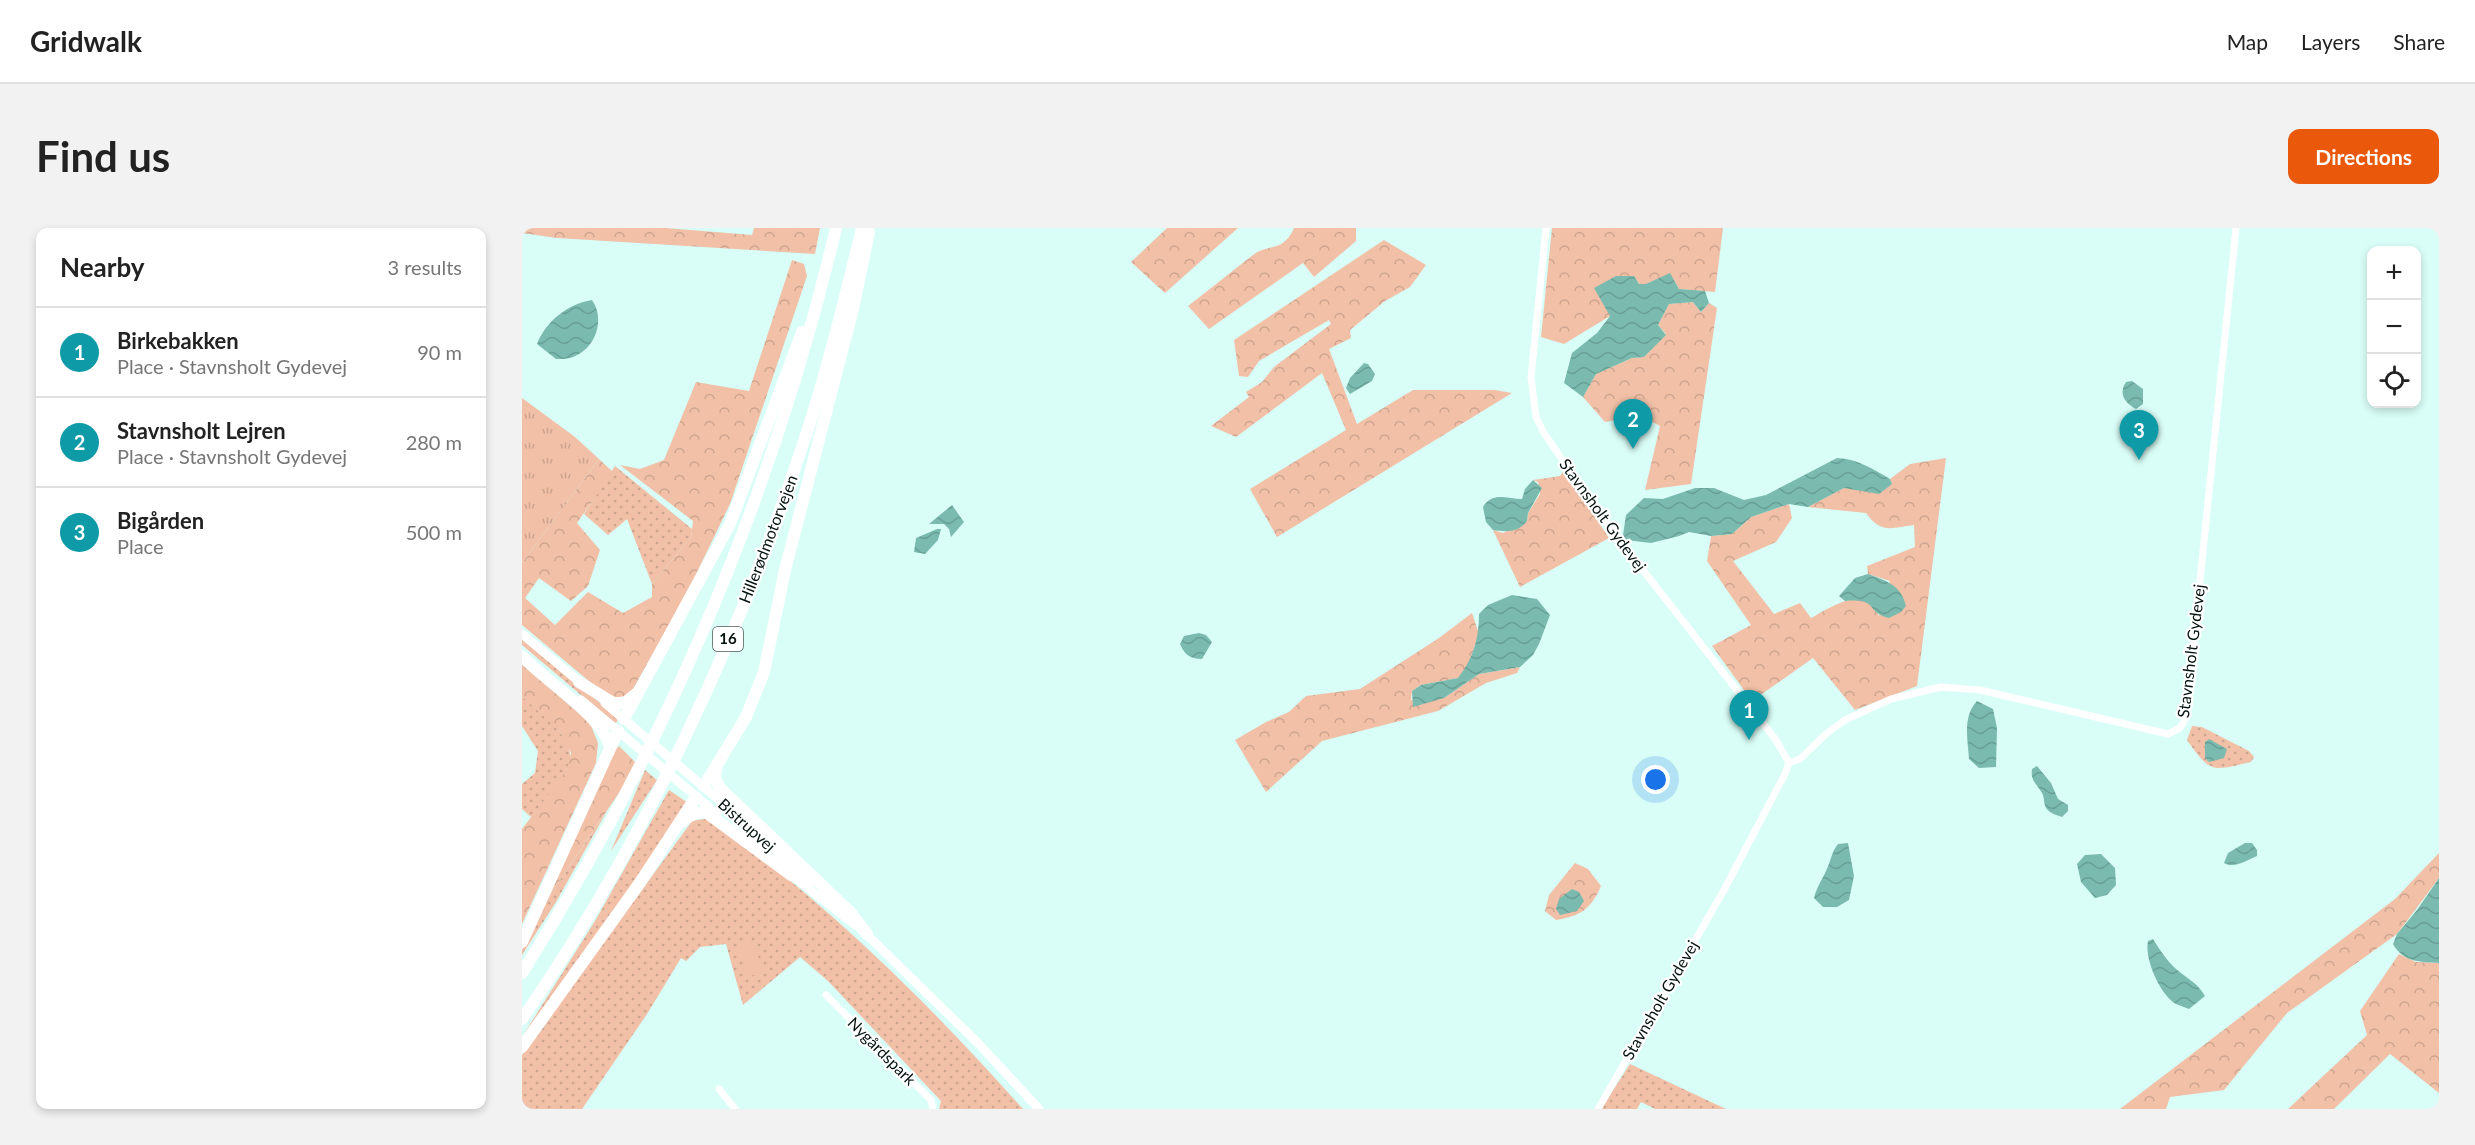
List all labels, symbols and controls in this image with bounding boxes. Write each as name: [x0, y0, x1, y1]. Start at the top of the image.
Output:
text: Gridwalk: [30, 24, 142, 58]
text: Map: [2227, 29, 2268, 54]
text: Layers: [2301, 29, 2360, 54]
text: Share: [2393, 29, 2445, 54]
button: Directions: [2288, 129, 2439, 184]
text: Find us: [36, 131, 170, 181]
map controls: [2367, 246, 2421, 408]
button: +: [2367, 246, 2421, 300]
text: Nearby: [60, 251, 145, 283]
text: 3 results: [387, 255, 462, 279]
button: −: [2367, 300, 2421, 354]
text: Birkebakken: [117, 327, 239, 354]
text: 1: [74, 340, 85, 364]
text: 90 m: [417, 340, 462, 364]
text: Place · Stavnsholt Gydevej: [117, 354, 347, 378]
button: locate: [2367, 354, 2421, 408]
pin: 2: [1614, 400, 1652, 449]
pin: 3: [2120, 410, 2158, 460]
text: Stavnsholt Lejren: [117, 417, 286, 444]
text: 2: [74, 430, 85, 454]
text: 280 m: [406, 430, 462, 454]
text: Place · Stavnsholt Gydevej: [117, 444, 347, 468]
street label: Stavnsholt Gydevej: [1556, 455, 1651, 575]
street label: Hillerødmotorvejen: [734, 472, 801, 606]
text: Bigården: [117, 507, 204, 534]
text: 3: [74, 520, 85, 544]
text: 500 m: [406, 520, 462, 544]
text: Place: [117, 534, 164, 558]
street label: Stavnsholt Gydevej: [2173, 583, 2208, 719]
road number: 16: [713, 627, 743, 651]
pin: 1: [1730, 690, 1768, 740]
your location: [1641, 765, 1670, 794]
street label: Bistrupvej: [715, 794, 780, 855]
street label: Stavnsholt Gydevej: [1618, 937, 1701, 1063]
street label: Nygårdspark: [844, 1013, 921, 1089]

